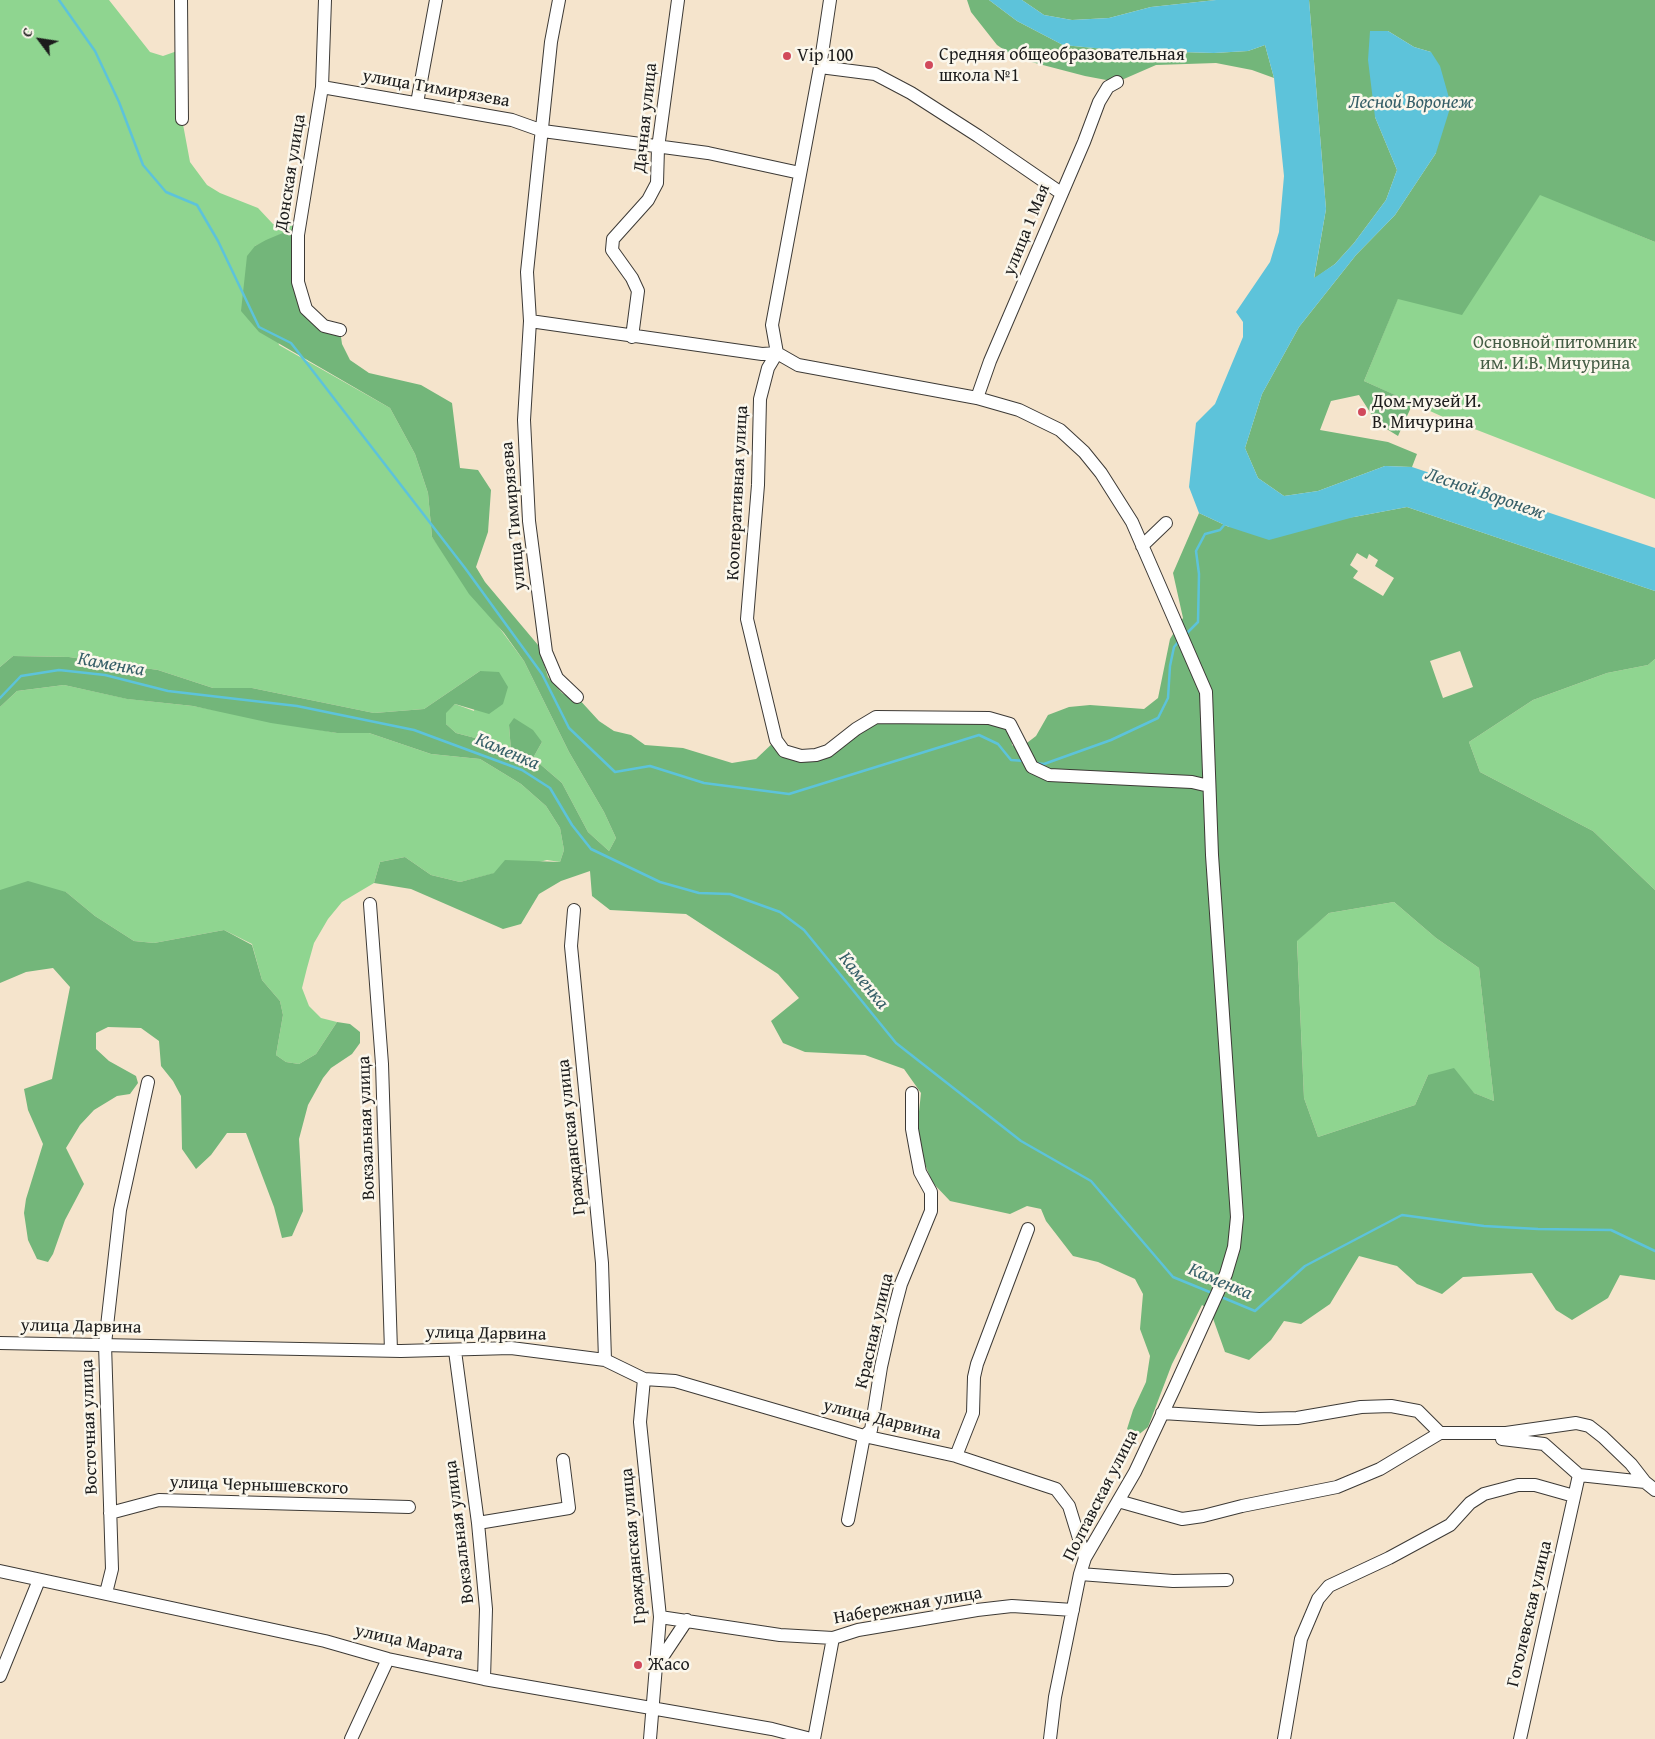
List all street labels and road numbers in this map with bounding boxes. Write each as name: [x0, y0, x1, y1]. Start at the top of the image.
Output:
street label: Дачная улица: [629, 62, 663, 174]
street label: улица Тимирязева: [361, 65, 511, 113]
street label: Донская улица: [271, 113, 311, 233]
street label: улица 1 Мая: [999, 181, 1055, 279]
street label: Кооперативная улица: [723, 405, 753, 581]
street label: улица Тимирязева: [497, 441, 531, 591]
street label: Вокзальная улица: [354, 1056, 380, 1200]
street label: Гражданская улица: [553, 1058, 591, 1216]
street label: Красная улица: [851, 1271, 899, 1391]
street label: улица Дарвина: [20, 1315, 142, 1339]
street label: улица Дарвина: [425, 1322, 547, 1346]
street label: Восточная улица: [77, 1359, 103, 1495]
street label: улица Дарвина: [821, 1395, 943, 1445]
street label: Полтавская улица: [1059, 1427, 1143, 1565]
street label: Вокзальная улица: [440, 1459, 480, 1605]
street label: Гражданская улица: [616, 1467, 652, 1625]
street label: улица Чернышевского: [169, 1472, 349, 1500]
street label: Гоголевская улица: [1503, 1539, 1557, 1689]
street label: Набережная улица: [832, 1582, 984, 1630]
street label: улица Марата: [353, 1620, 465, 1666]

